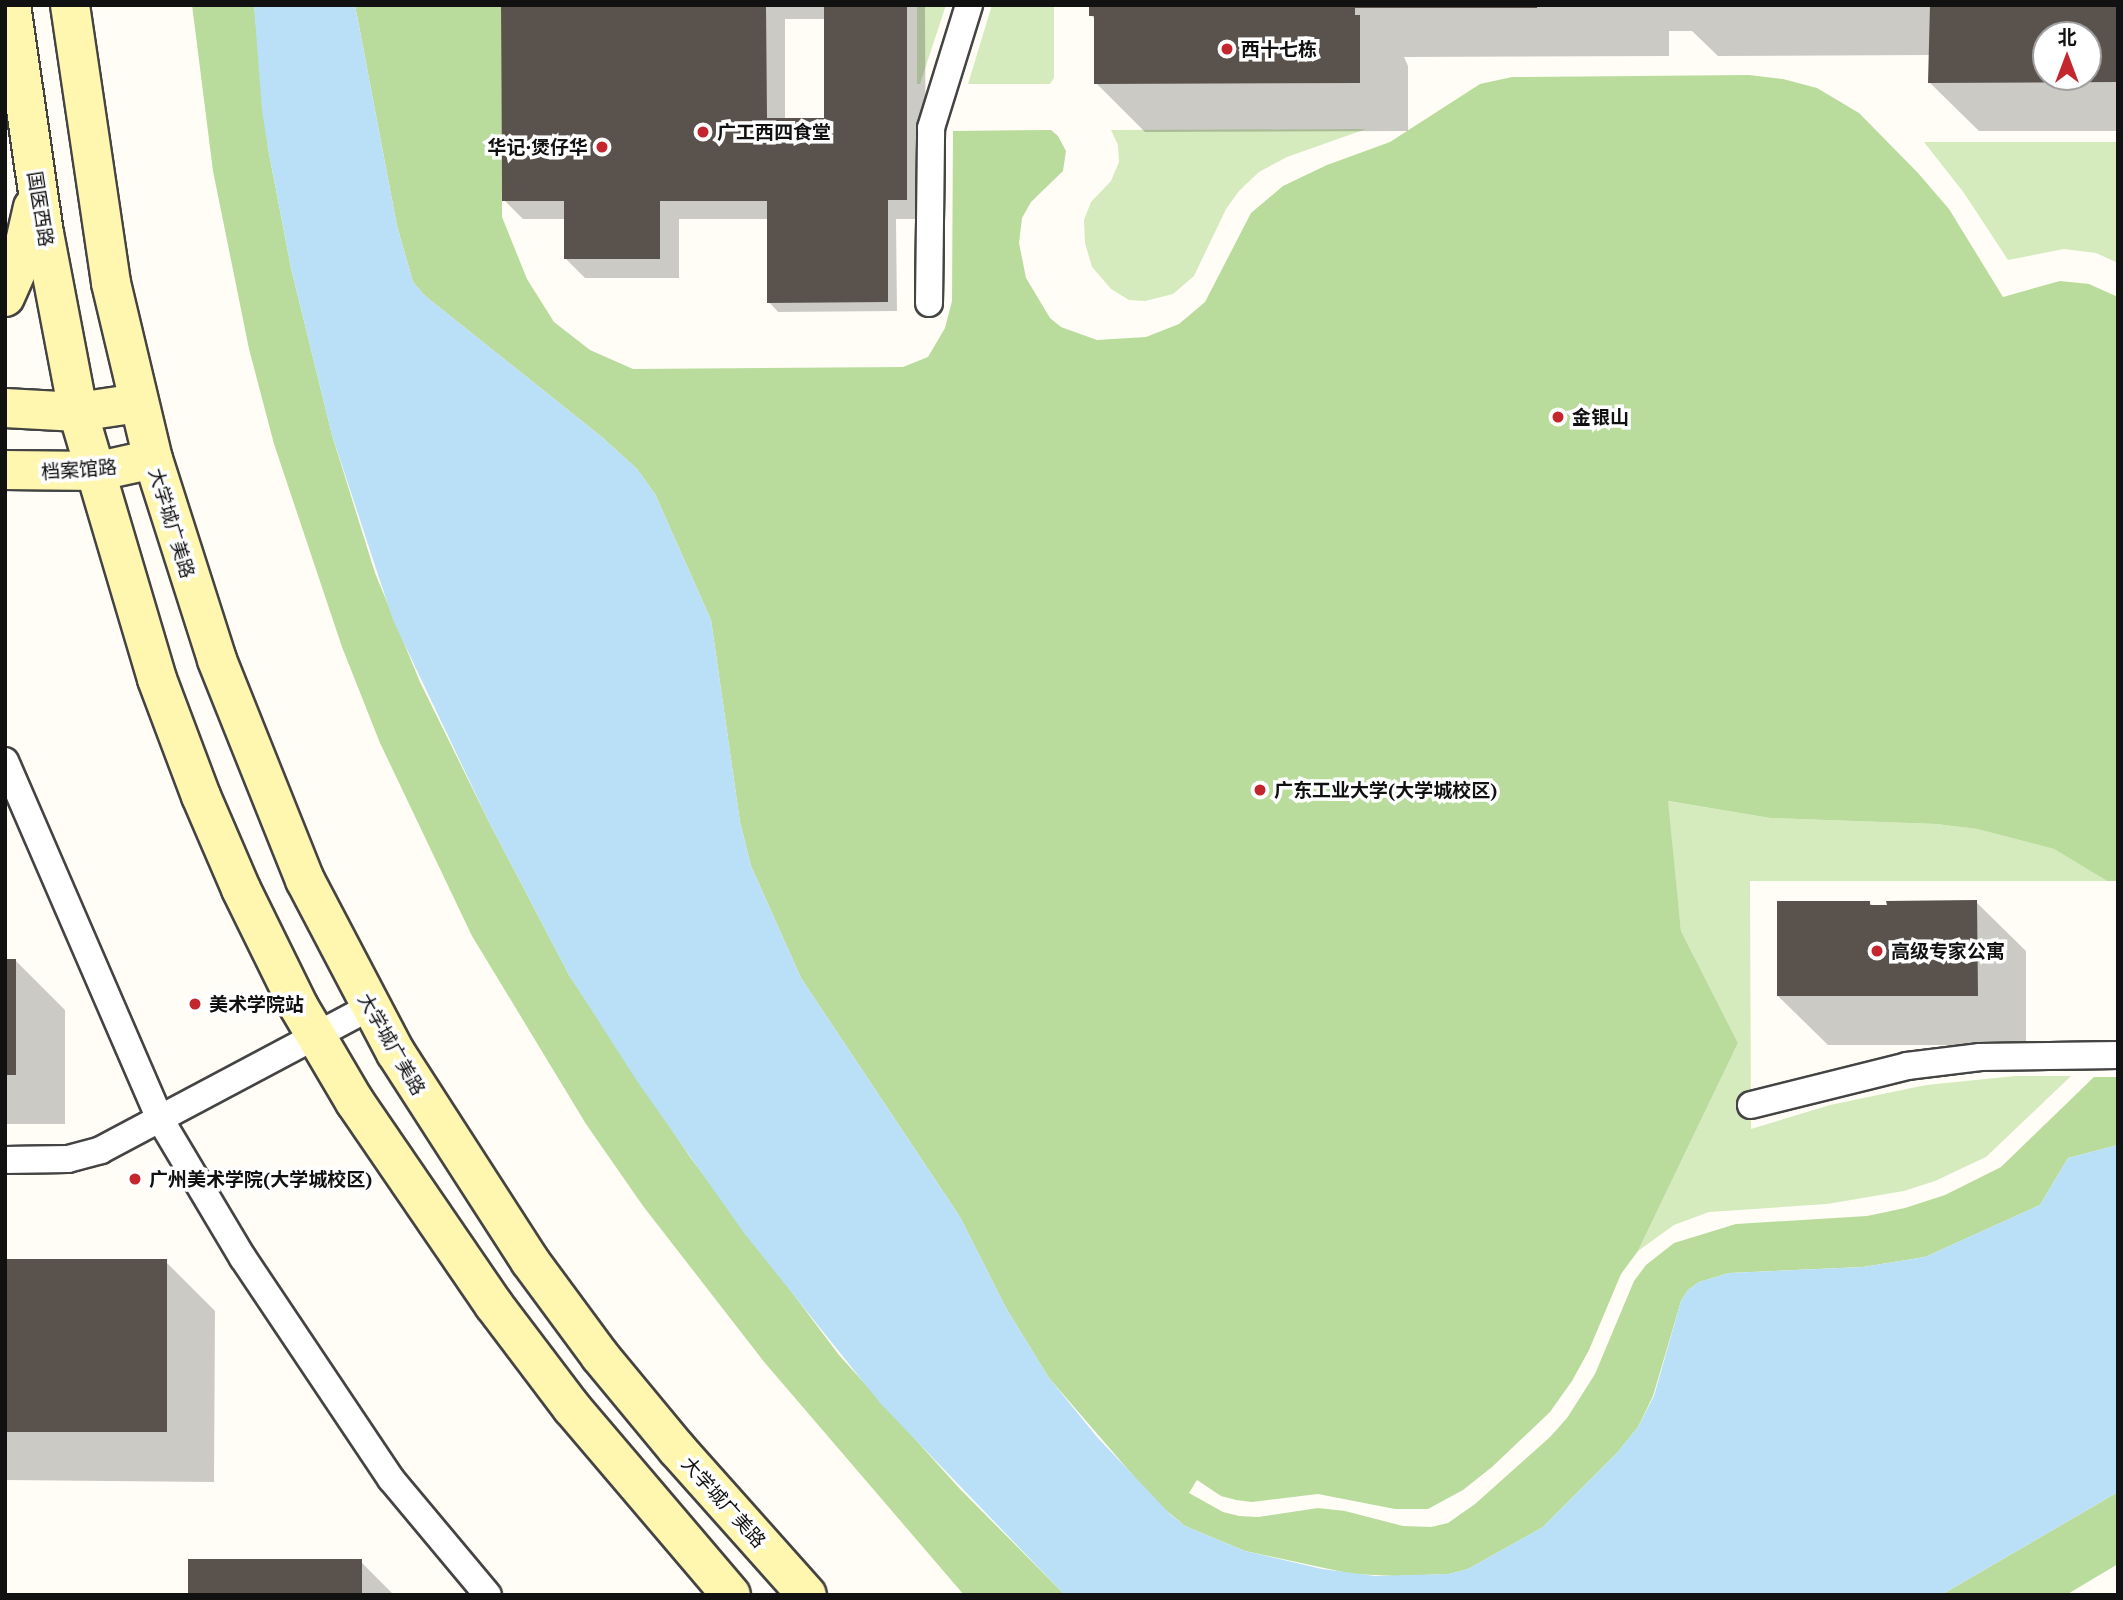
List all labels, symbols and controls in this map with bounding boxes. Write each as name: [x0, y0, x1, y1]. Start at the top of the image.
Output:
north arrow: [2032, 21, 2102, 91]
text: 北: [2057, 24, 2077, 49]
place label: 西十七栋: [1241, 38, 1317, 60]
marker: 西十七栋: [1219, 41, 1235, 57]
place label: 广工西四食堂: [717, 121, 831, 143]
marker: 广工西四食堂: [695, 124, 711, 140]
place label: 华记·煲仔华: [487, 136, 588, 158]
marker: 华记·煲仔华: [594, 139, 610, 155]
street label: 国医西路: [24, 170, 58, 248]
place label: 金银山: [1572, 406, 1629, 428]
marker: 金银山: [1550, 409, 1566, 425]
street label: 档案馆路: [40, 455, 118, 483]
street label: 大学城广美路: [144, 465, 200, 581]
place label: 广东工业大学(大学城校区): [1274, 779, 1497, 801]
marker: 广东工业大学(大学城校区): [1252, 782, 1268, 798]
place label: 高级专家公寓: [1891, 940, 2005, 962]
marker: 高级专家公寓: [1869, 943, 1885, 959]
street label: 大学城广美路: [354, 989, 430, 1099]
place label: 美术学院站: [209, 993, 304, 1015]
marker: 美术学院站: [187, 996, 203, 1012]
place label: 广州美术学院(大学城校区): [149, 1168, 372, 1190]
marker: 广州美术学院(大学城校区): [127, 1171, 143, 1187]
street label: 大学城广美路: [677, 1452, 771, 1552]

